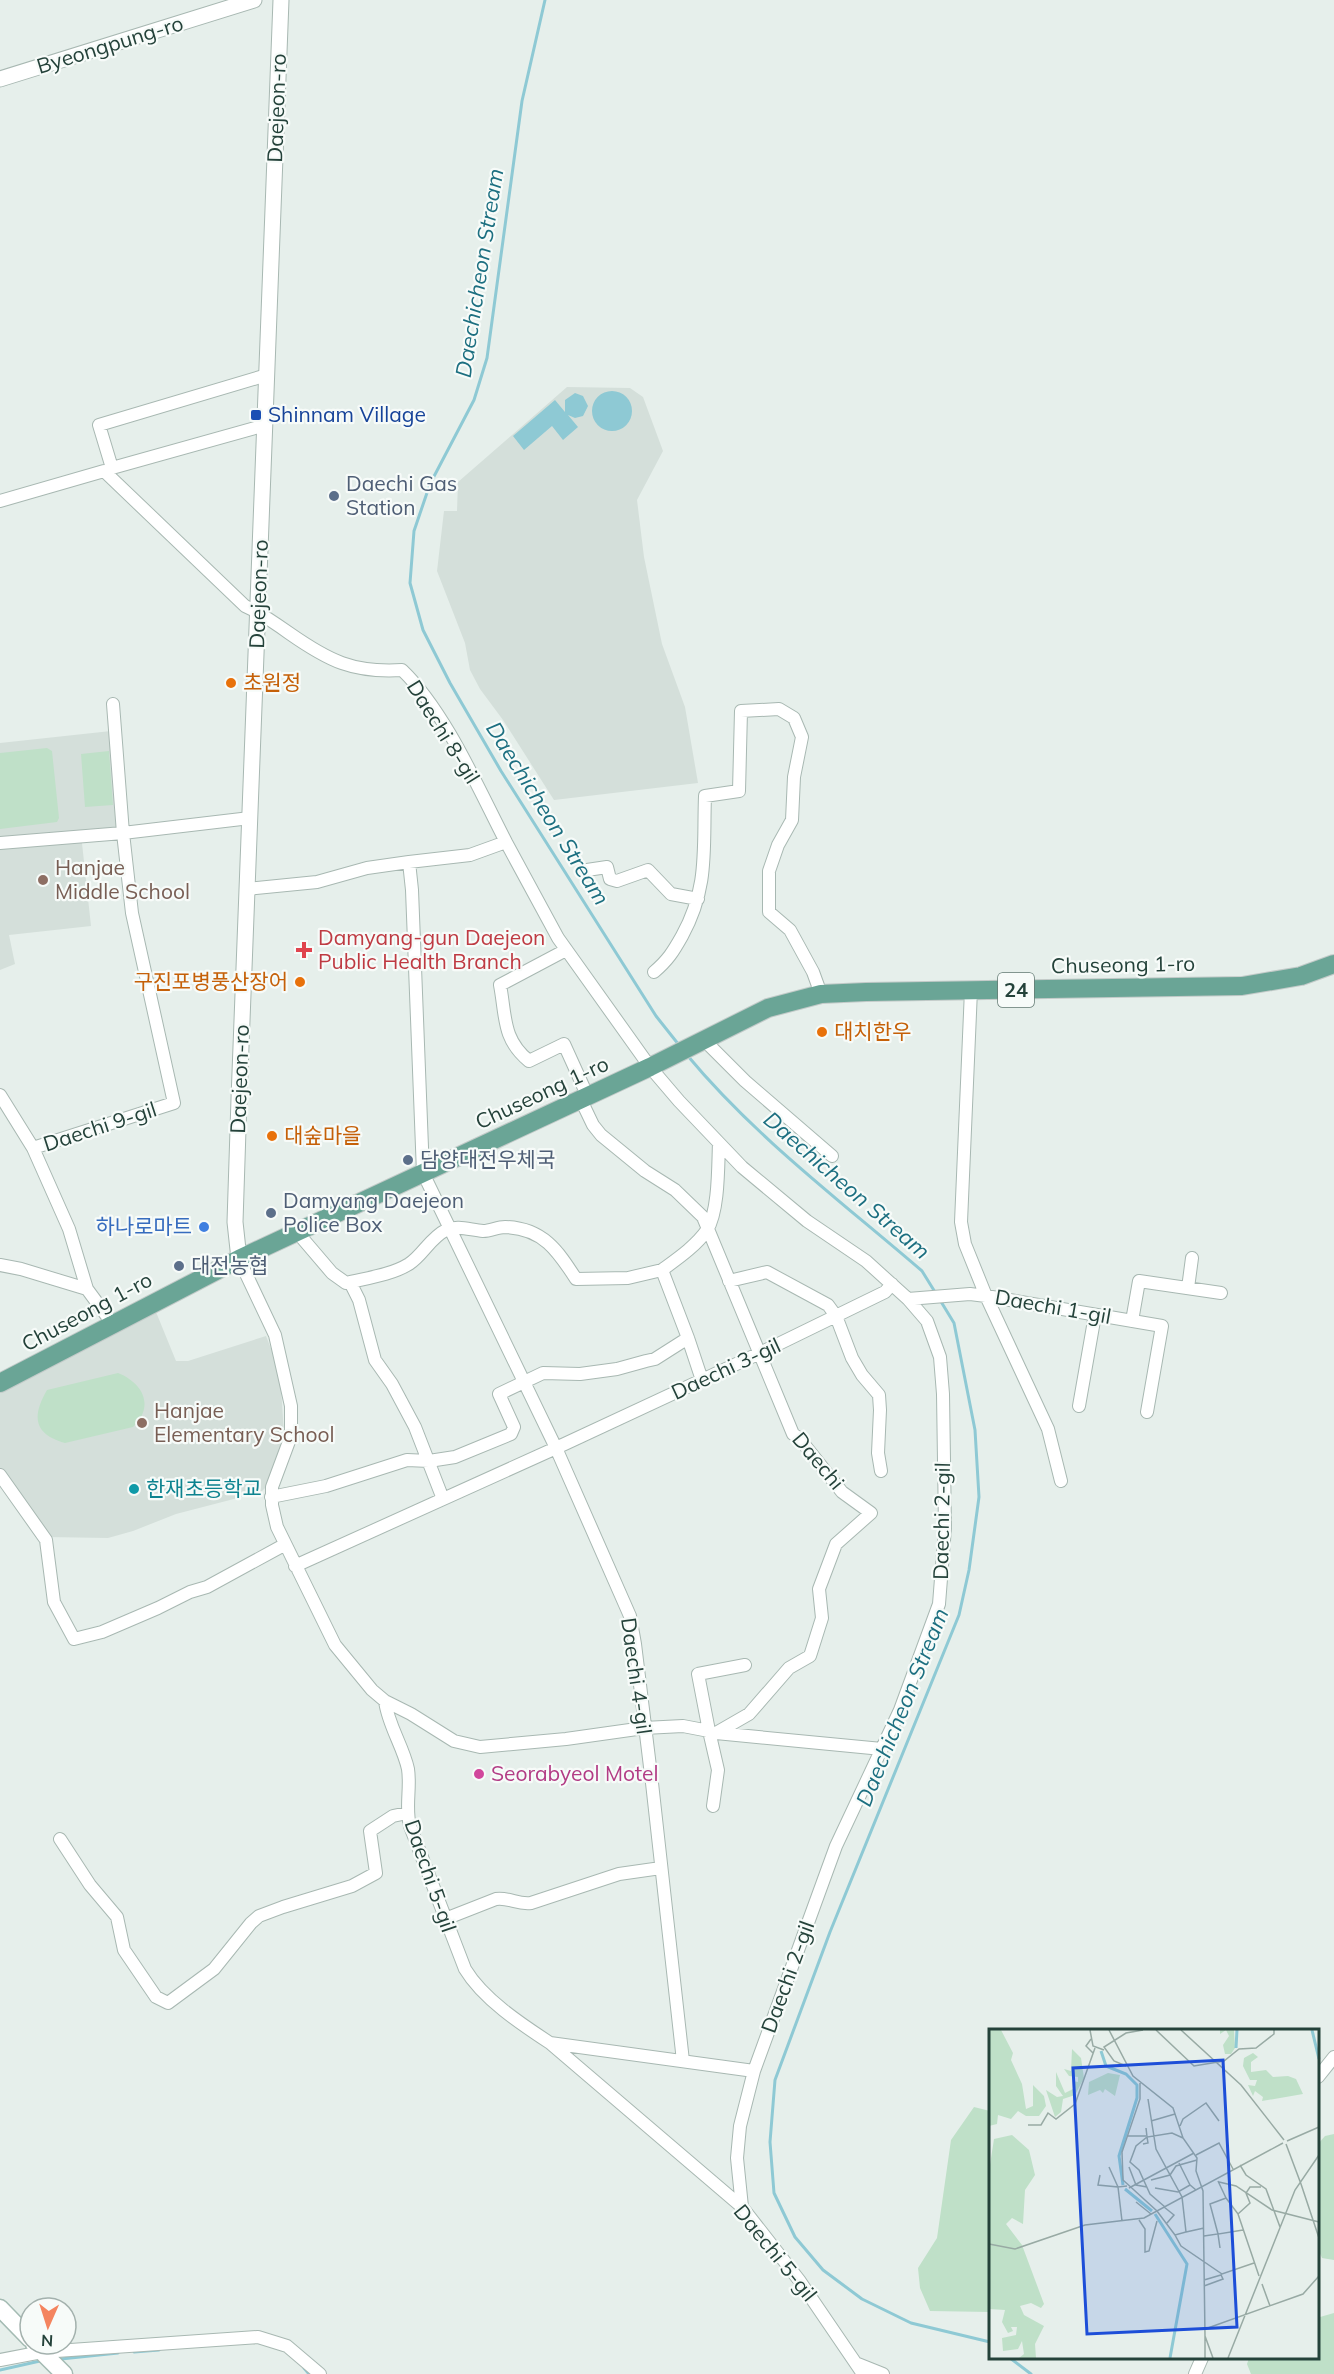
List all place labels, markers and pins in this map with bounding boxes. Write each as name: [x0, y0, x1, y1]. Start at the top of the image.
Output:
place label: Shinnam Village: [268, 401, 426, 427]
marker: Shinnam Village: [249, 408, 263, 422]
place label: Daechi Gas Station: [346, 470, 457, 520]
marker: Daechi Gas Station: [327, 489, 341, 503]
place label: 초원정: [243, 669, 301, 695]
marker: 초원정: [224, 676, 238, 690]
place label: Hanjae Middle School: [55, 854, 190, 904]
marker: Hanjae Middle School: [36, 873, 50, 887]
place label: Damyang-gun Daejeon Public Health Branch: [318, 924, 545, 974]
marker: Damyang-gun Daejeon Public Health Branch: [295, 941, 313, 959]
place label: 구진포병풍산장어: [133, 968, 288, 994]
marker: 구진포병풍산장어: [293, 975, 307, 989]
place label: 대치한우: [834, 1018, 911, 1044]
marker: 대치한우: [815, 1025, 829, 1039]
place label: 대숲마을: [284, 1122, 361, 1148]
marker: 대숲마을: [265, 1129, 279, 1143]
place label: 담양대전우체국: [420, 1146, 555, 1172]
marker: 담양대전우체국: [401, 1153, 415, 1167]
place label: Damyang Daejeon Police Box: [283, 1187, 464, 1237]
marker: Damyang Daejeon Police Box: [264, 1206, 278, 1220]
place label: 하나로마트: [95, 1213, 192, 1239]
marker: 하나로마트: [197, 1220, 211, 1234]
place label: 대전농협: [191, 1252, 268, 1278]
marker: 대전농협: [172, 1259, 186, 1273]
place label: Hanjae Elementary School: [154, 1397, 335, 1447]
marker: Hanjae Elementary School: [135, 1416, 149, 1430]
place label: 한재초등학교: [146, 1475, 262, 1501]
marker: 한재초등학교: [127, 1482, 141, 1496]
place label: Seorabyeol Motel: [491, 1760, 659, 1786]
marker: Seorabyeol Motel: [472, 1767, 486, 1781]

